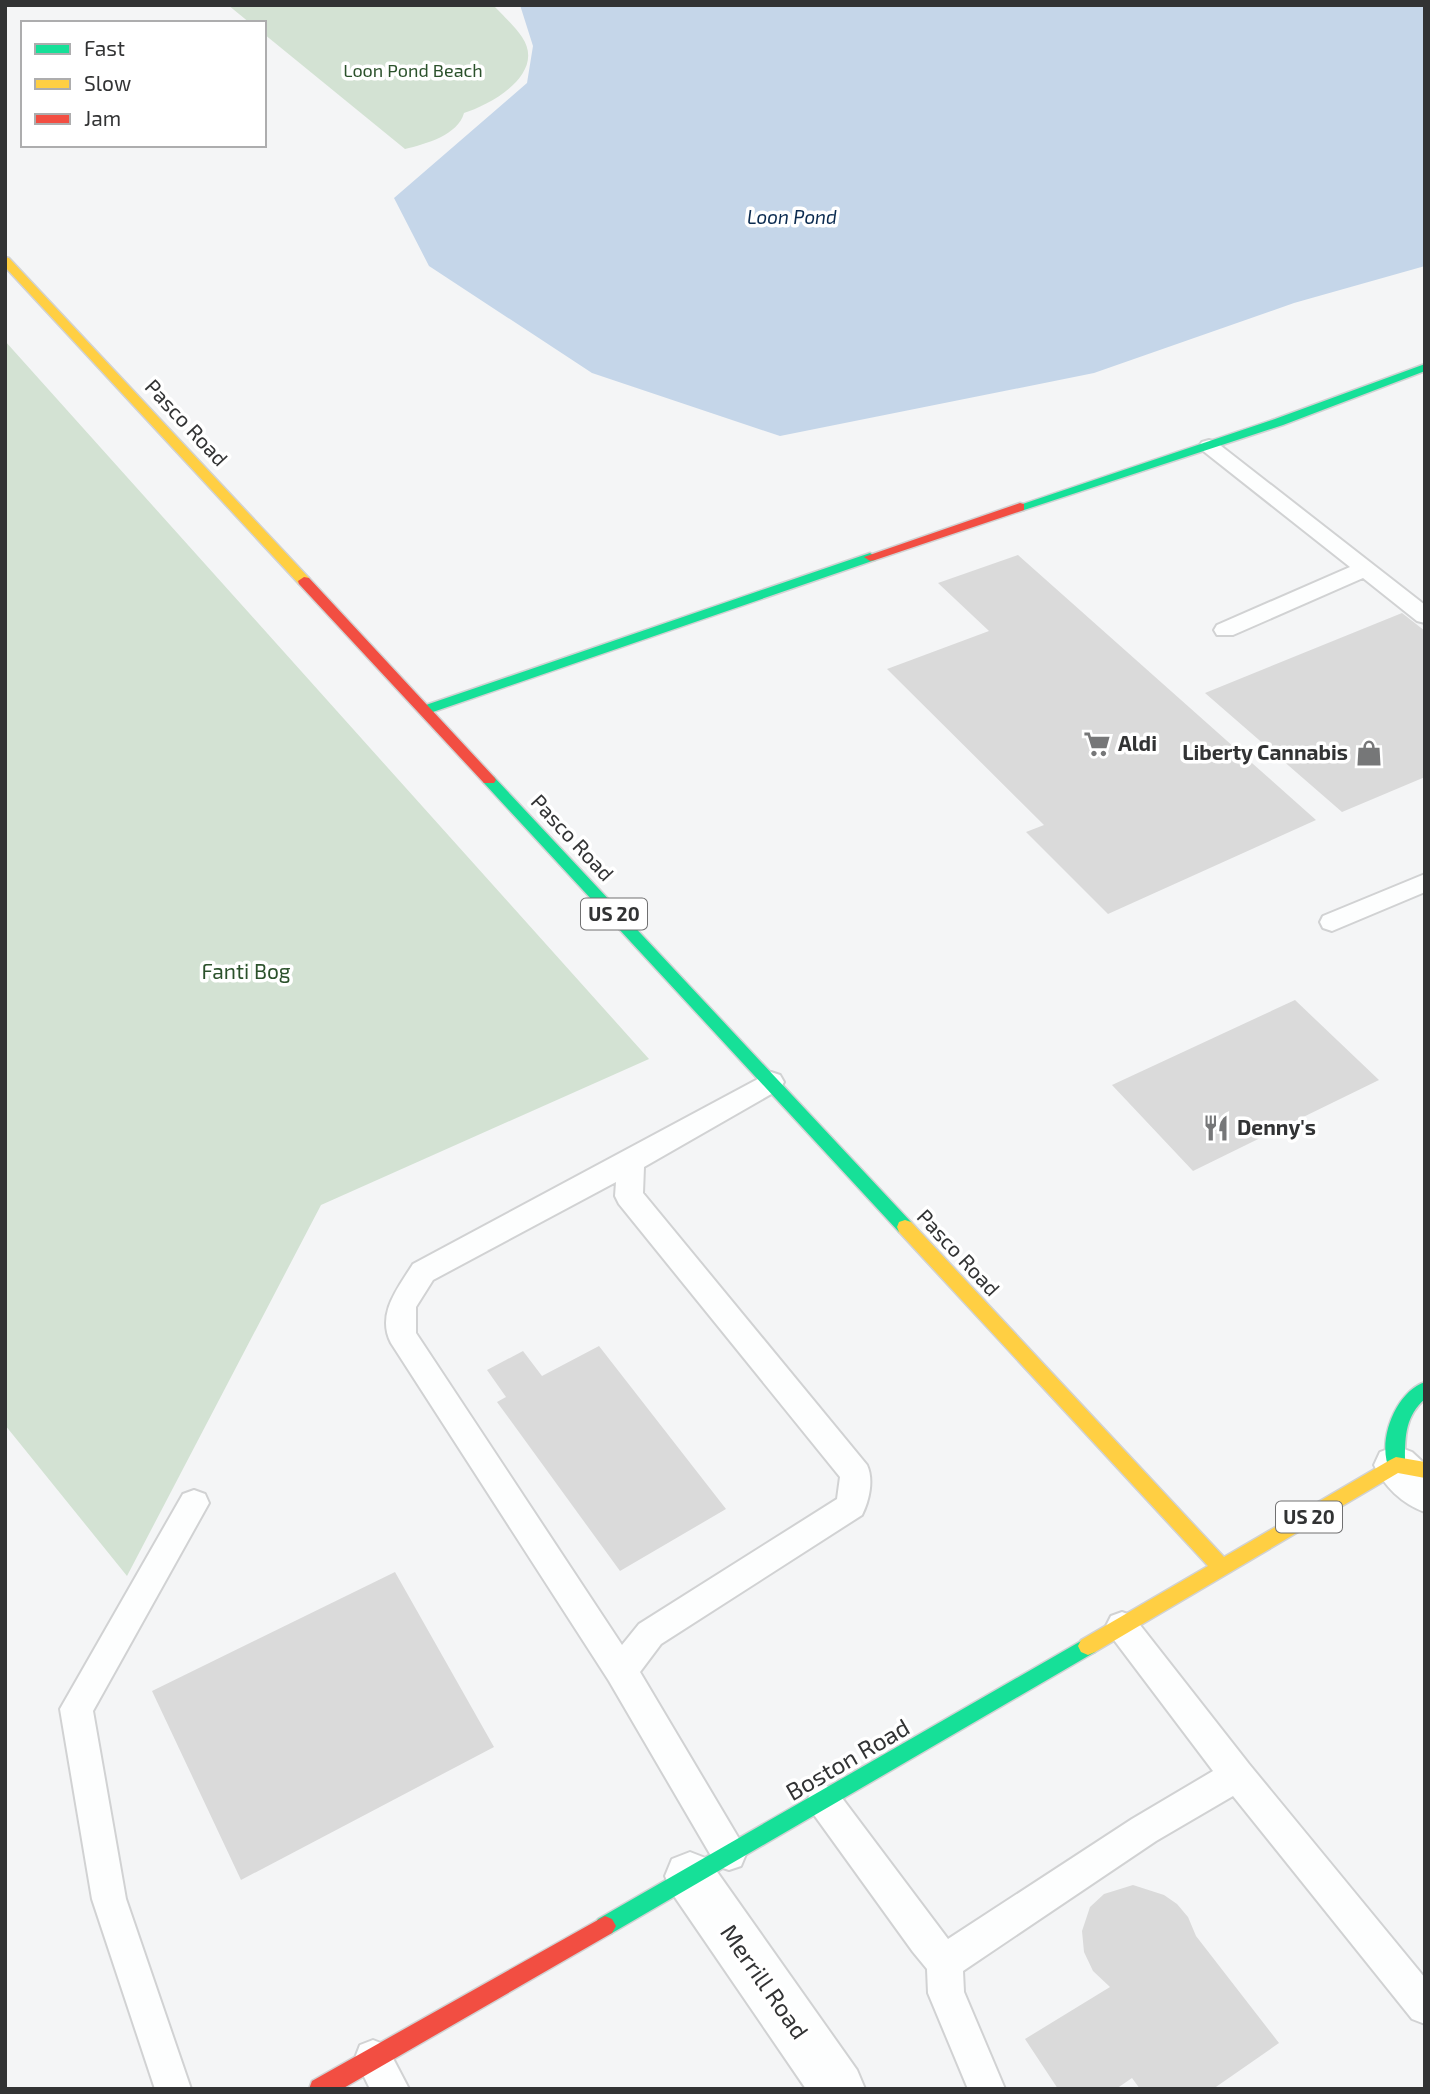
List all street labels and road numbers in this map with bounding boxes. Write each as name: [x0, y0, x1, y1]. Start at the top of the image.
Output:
street label: Pasco Road: [141, 373, 234, 471]
street label: Pasco Road: [527, 788, 620, 886]
road number: US 20: [581, 898, 647, 930]
street label: Pasco Road: [913, 1203, 1006, 1301]
road number: US 20: [1276, 1502, 1342, 1532]
street label: Boston Road: [780, 1712, 914, 1806]
street label: Merrill Road: [715, 1918, 815, 2044]

